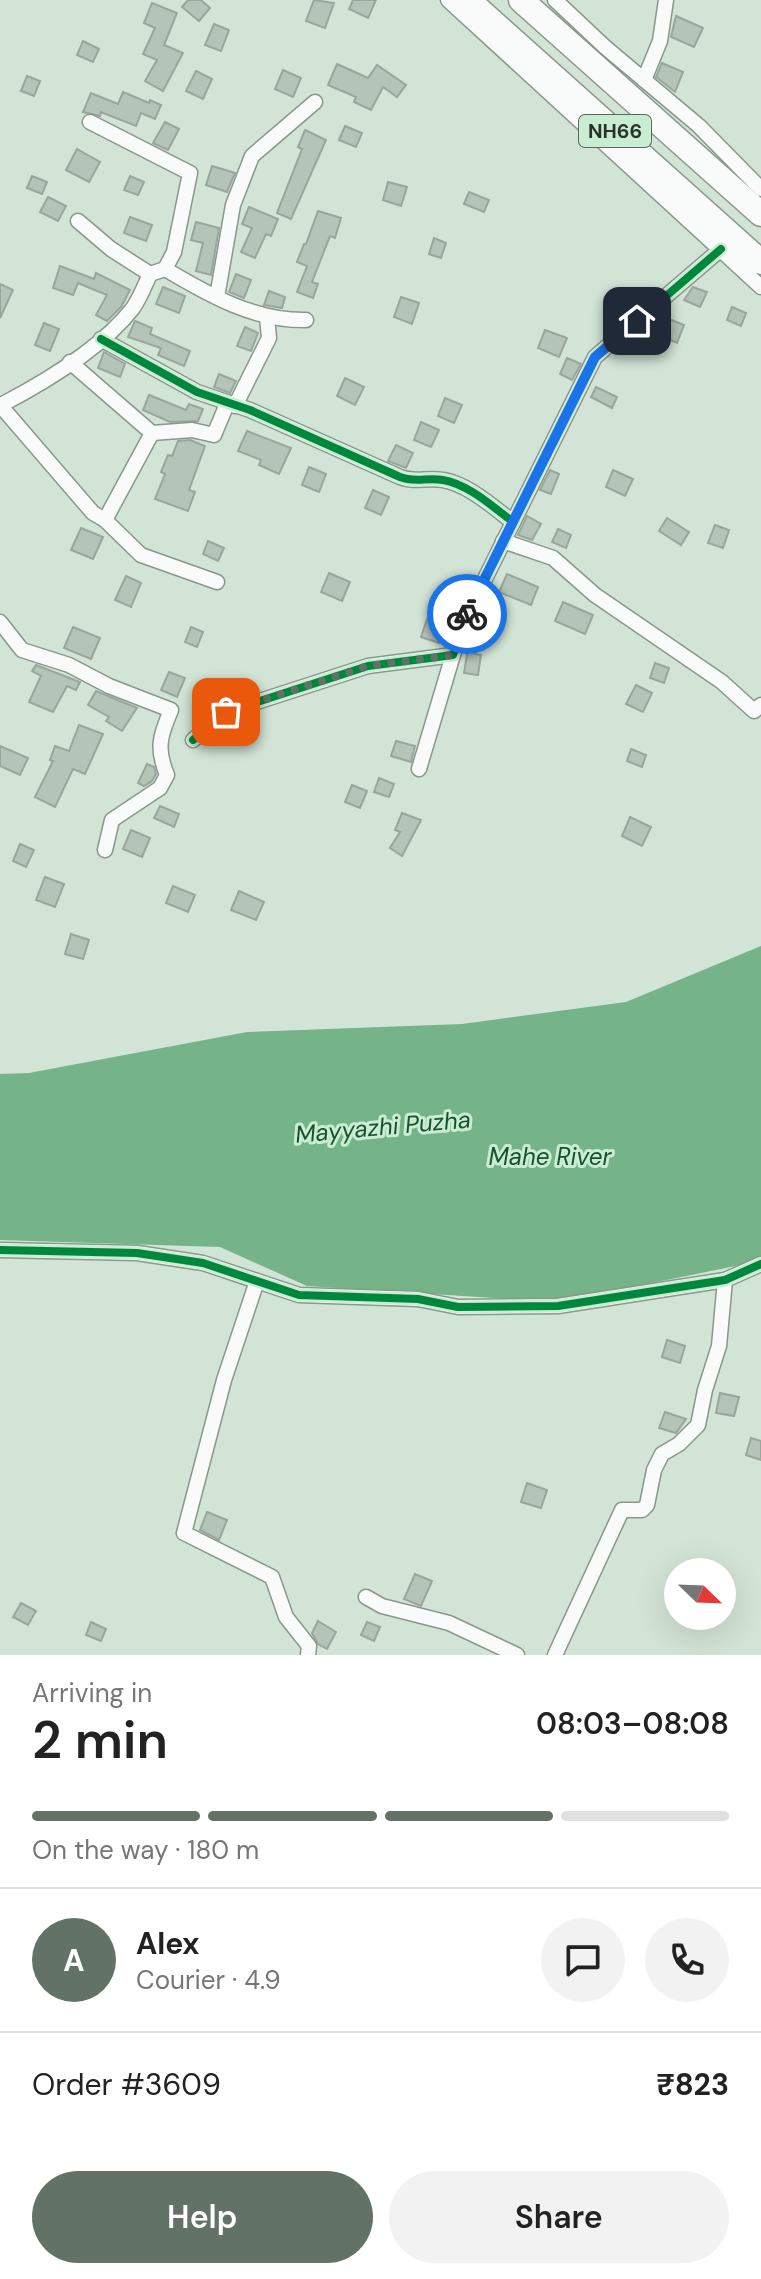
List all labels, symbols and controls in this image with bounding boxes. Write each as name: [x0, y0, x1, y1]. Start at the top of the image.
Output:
road number: NH66: [579, 115, 651, 147]
pin: [603, 287, 671, 355]
icon: home: [615, 299, 659, 343]
courier: [427, 574, 507, 654]
icon: bike: [445, 592, 489, 636]
pin: [192, 678, 260, 746]
icon: bag: [204, 690, 248, 734]
water label: Mayyazhi Puzha: [294, 1103, 472, 1150]
water label: Mahe River: [489, 1141, 613, 1172]
north arrow: [664, 1558, 736, 1630]
map controls: [664, 1558, 736, 1630]
text: Arriving in: [32, 1676, 152, 1710]
text: 08:03–08:08: [536, 1704, 729, 1743]
text: 2 min: [32, 1706, 168, 1774]
text: On the way · 180 m: [32, 1833, 259, 1867]
button: chat: [541, 1918, 625, 2002]
button: phone: [645, 1918, 729, 2002]
text: Alex: [136, 1924, 199, 1963]
text: A: [63, 1941, 85, 1980]
text: Courier · 4.9: [136, 1963, 281, 1997]
text: Order #3609: [32, 2065, 221, 2104]
text: ₹823: [656, 2065, 729, 2104]
button: Help: [32, 2171, 373, 2263]
button: Share: [389, 2171, 729, 2263]

